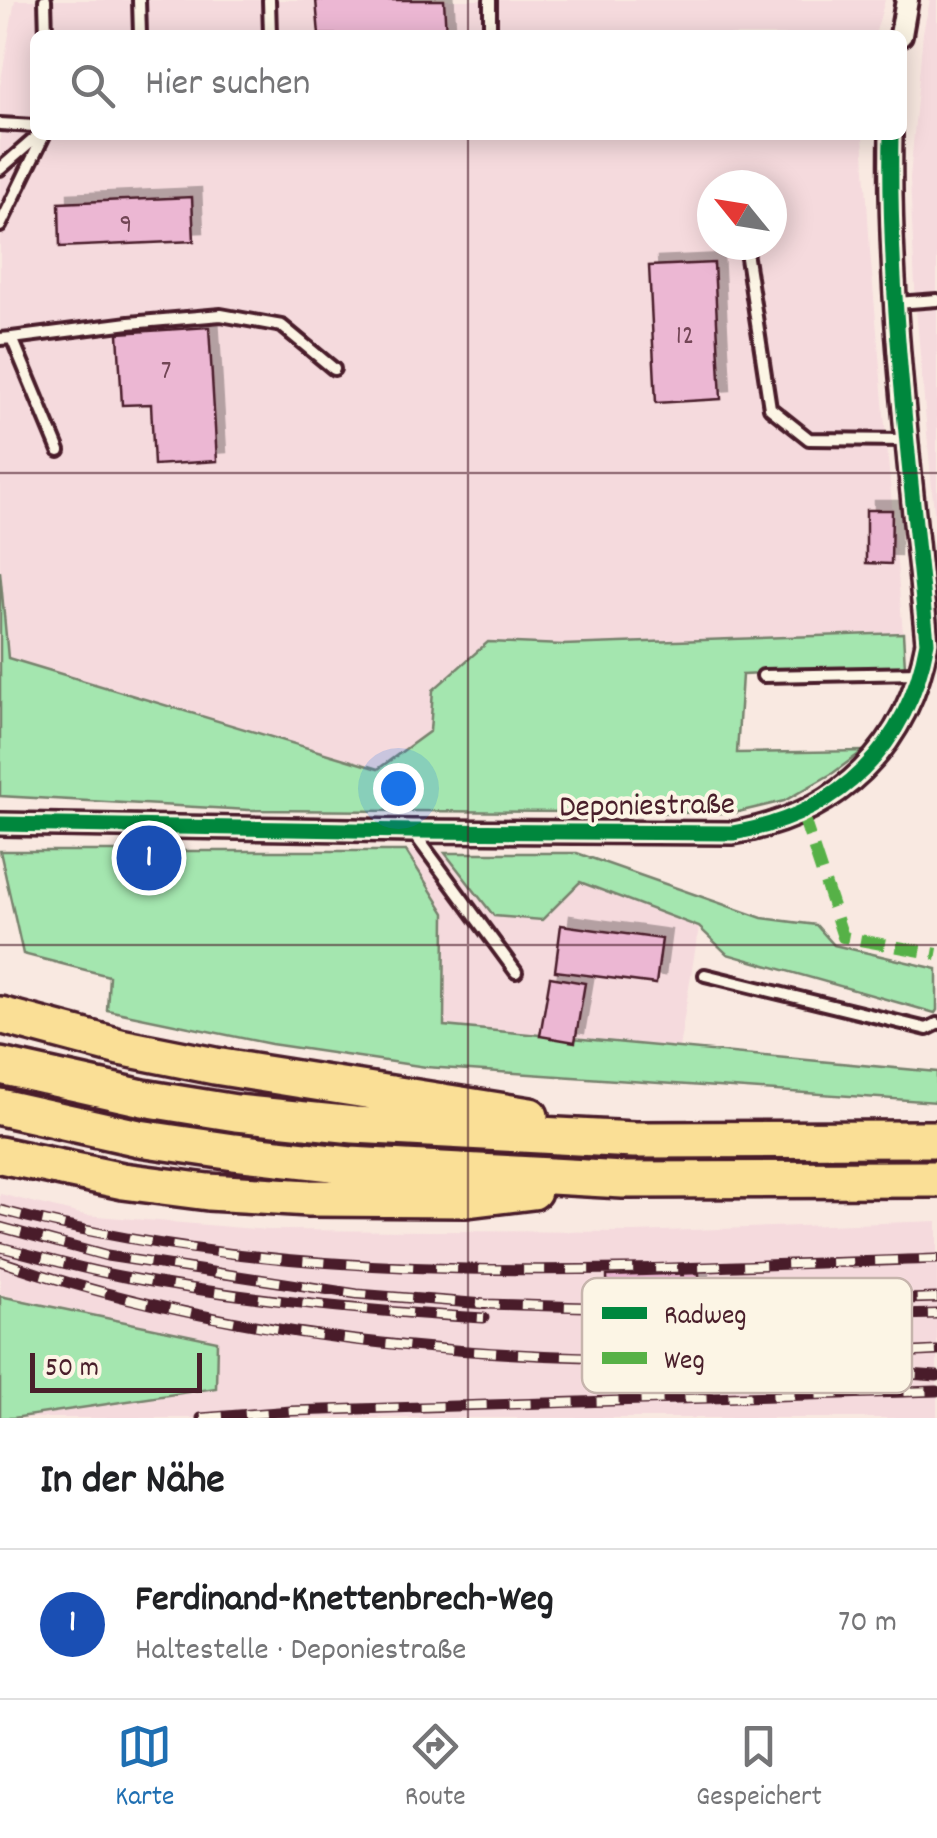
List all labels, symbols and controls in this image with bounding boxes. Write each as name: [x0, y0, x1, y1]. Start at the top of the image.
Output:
search box: [30, 30, 907, 140]
icon: search: [65, 58, 120, 113]
text: Hier suchen: [145, 58, 310, 113]
north arrow: [697, 170, 787, 260]
house number: 9: [120, 207, 132, 247]
house number: 12: [676, 318, 694, 358]
house number: 7: [161, 353, 171, 393]
your location: [373, 763, 424, 814]
street label: Deponiestraße: [559, 783, 735, 833]
pin: 1: [116, 820, 182, 896]
legend: [582, 1278, 912, 1393]
text: Radweg: [664, 1298, 747, 1338]
text: Weg: [664, 1343, 705, 1383]
scale bar: [30, 1348, 202, 1392]
text: 50 m: [45, 1350, 99, 1390]
text: In der Nähe: [40, 1453, 225, 1513]
text: Ferdinand-Knettenbrech-Weg: [135, 1574, 554, 1629]
text: 1: [69, 1601, 76, 1647]
text: 70 m: [838, 1601, 897, 1647]
text: Haltestelle · Deponiestraße: [135, 1629, 466, 1675]
tab: Karte: [115, 1719, 174, 1819]
tab: Route: [405, 1719, 466, 1819]
tab: Gespeichert: [696, 1719, 822, 1819]

